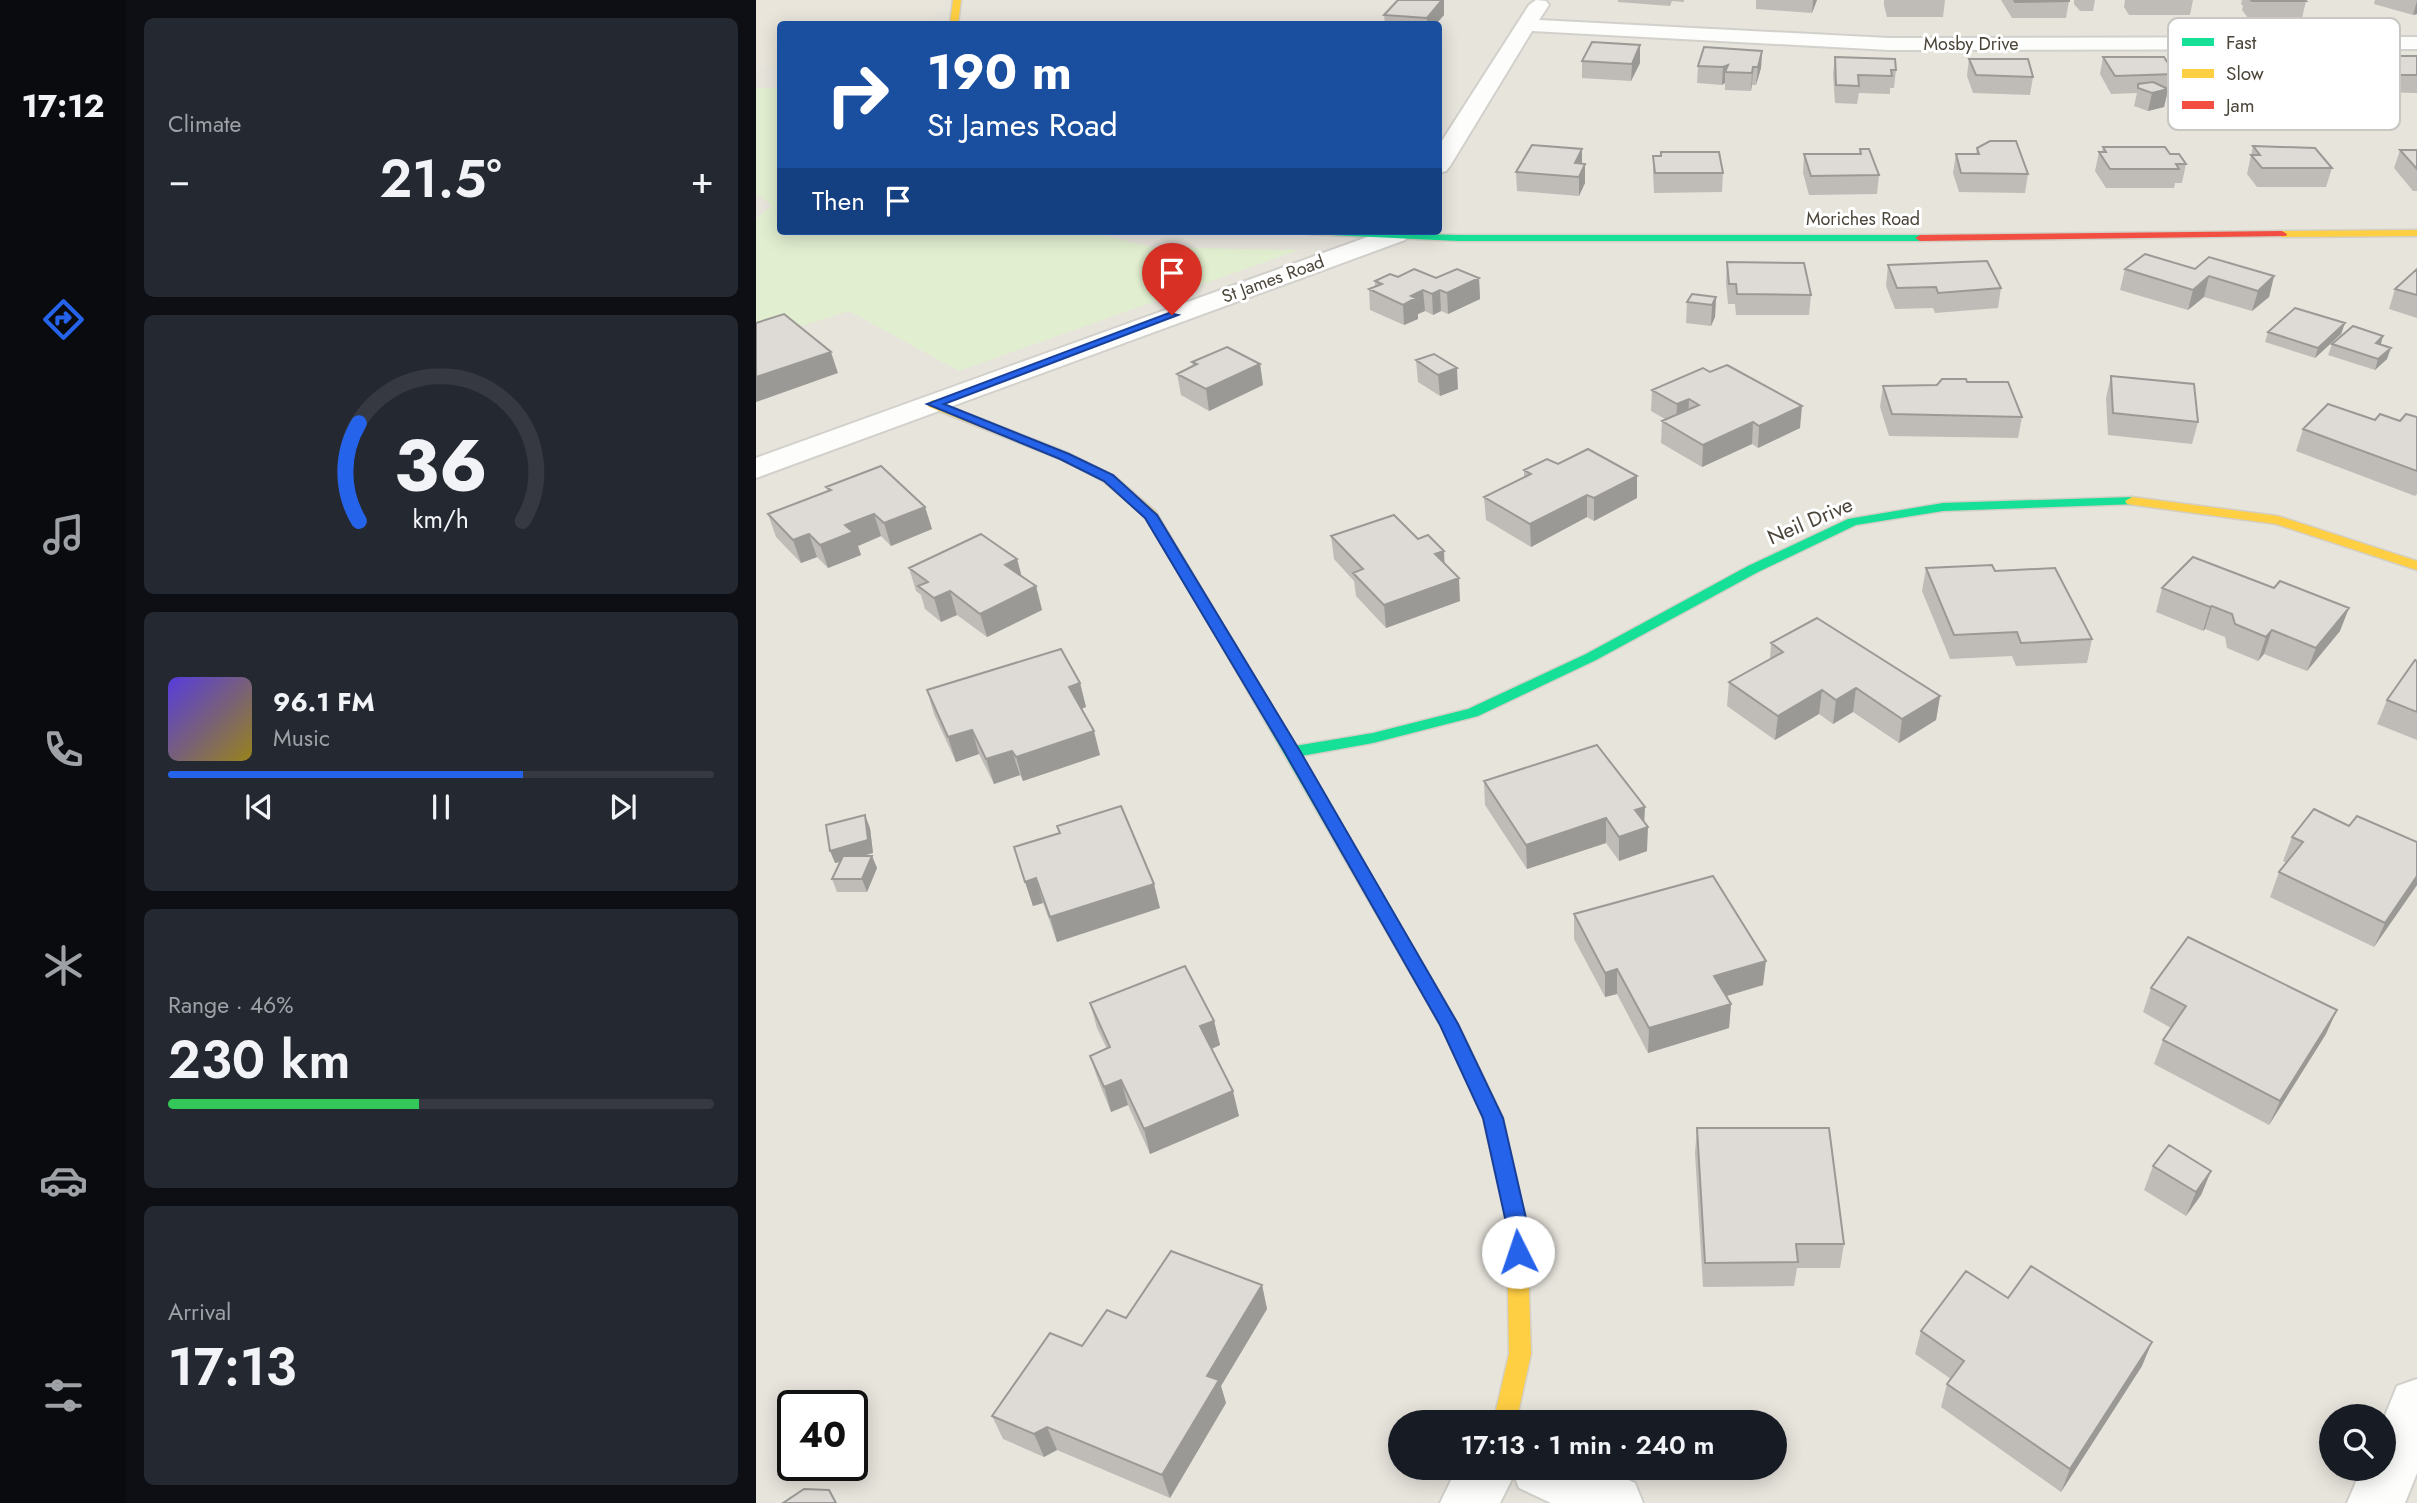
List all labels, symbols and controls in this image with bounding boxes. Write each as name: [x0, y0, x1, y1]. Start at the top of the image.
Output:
legend: [2168, 18, 2400, 130]
text: Fast: [2226, 29, 2257, 56]
street label: Mosby Drive: [1924, 31, 2019, 57]
text: 190 m: [927, 37, 1072, 107]
icon: right: [812, 49, 903, 140]
text: Slow: [2226, 60, 2264, 87]
text: 17:12: [21, 83, 105, 129]
text: Jam: [2223, 92, 2255, 119]
text: St James Road: [927, 102, 1118, 148]
text: Climate: [168, 107, 241, 141]
text: 21.5°: [380, 141, 502, 217]
text: −: [168, 152, 190, 207]
text: +: [691, 152, 714, 207]
text: Then: [812, 182, 865, 220]
icon: arrive: [879, 182, 917, 220]
street label: Moriches Road: [1806, 206, 1920, 232]
pin: [1142, 243, 1202, 315]
street label: St James Road: [1218, 248, 1328, 310]
icon: arrive: [1153, 254, 1191, 292]
icon: directions: [39, 295, 88, 344]
text: 36: [394, 413, 488, 518]
street label: Neil Drive: [1763, 489, 1858, 552]
text: km/h: [413, 500, 469, 536]
icon: music: [39, 510, 88, 559]
text: 96.1 FM: [273, 683, 375, 721]
text: Music: [273, 721, 330, 755]
icon: phone: [39, 725, 88, 774]
icon: previous: [240, 788, 278, 826]
icon: pause: [422, 788, 460, 826]
icon: next: [604, 788, 642, 826]
icon: climate: [39, 941, 88, 990]
text: Range · 46%: [168, 988, 294, 1022]
text: 230 km: [168, 1022, 351, 1098]
icon: car: [39, 1156, 88, 1205]
position arrow: [1481, 1215, 1555, 1289]
text: Arrival: [168, 1295, 231, 1329]
text: 17:13: [168, 1329, 297, 1405]
icon: filters: [39, 1371, 88, 1420]
speed limit sign: 40: [777, 1390, 868, 1481]
map controls: [2319, 1404, 2396, 1481]
button: search: [2319, 1404, 2396, 1481]
text: 17:13 · 1 min · 240 m: [1460, 1426, 1715, 1464]

